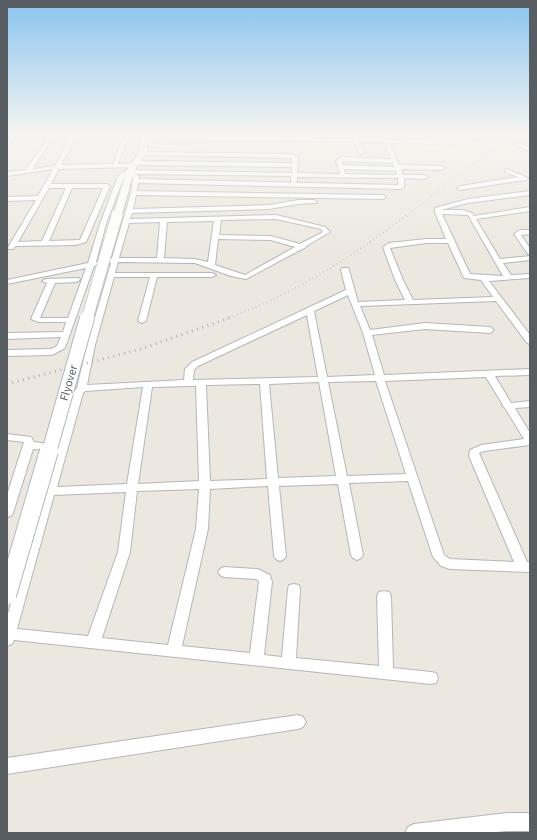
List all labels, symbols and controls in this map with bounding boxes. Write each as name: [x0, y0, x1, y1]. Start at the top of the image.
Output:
street label: Flyover: [56, 362, 82, 403]

